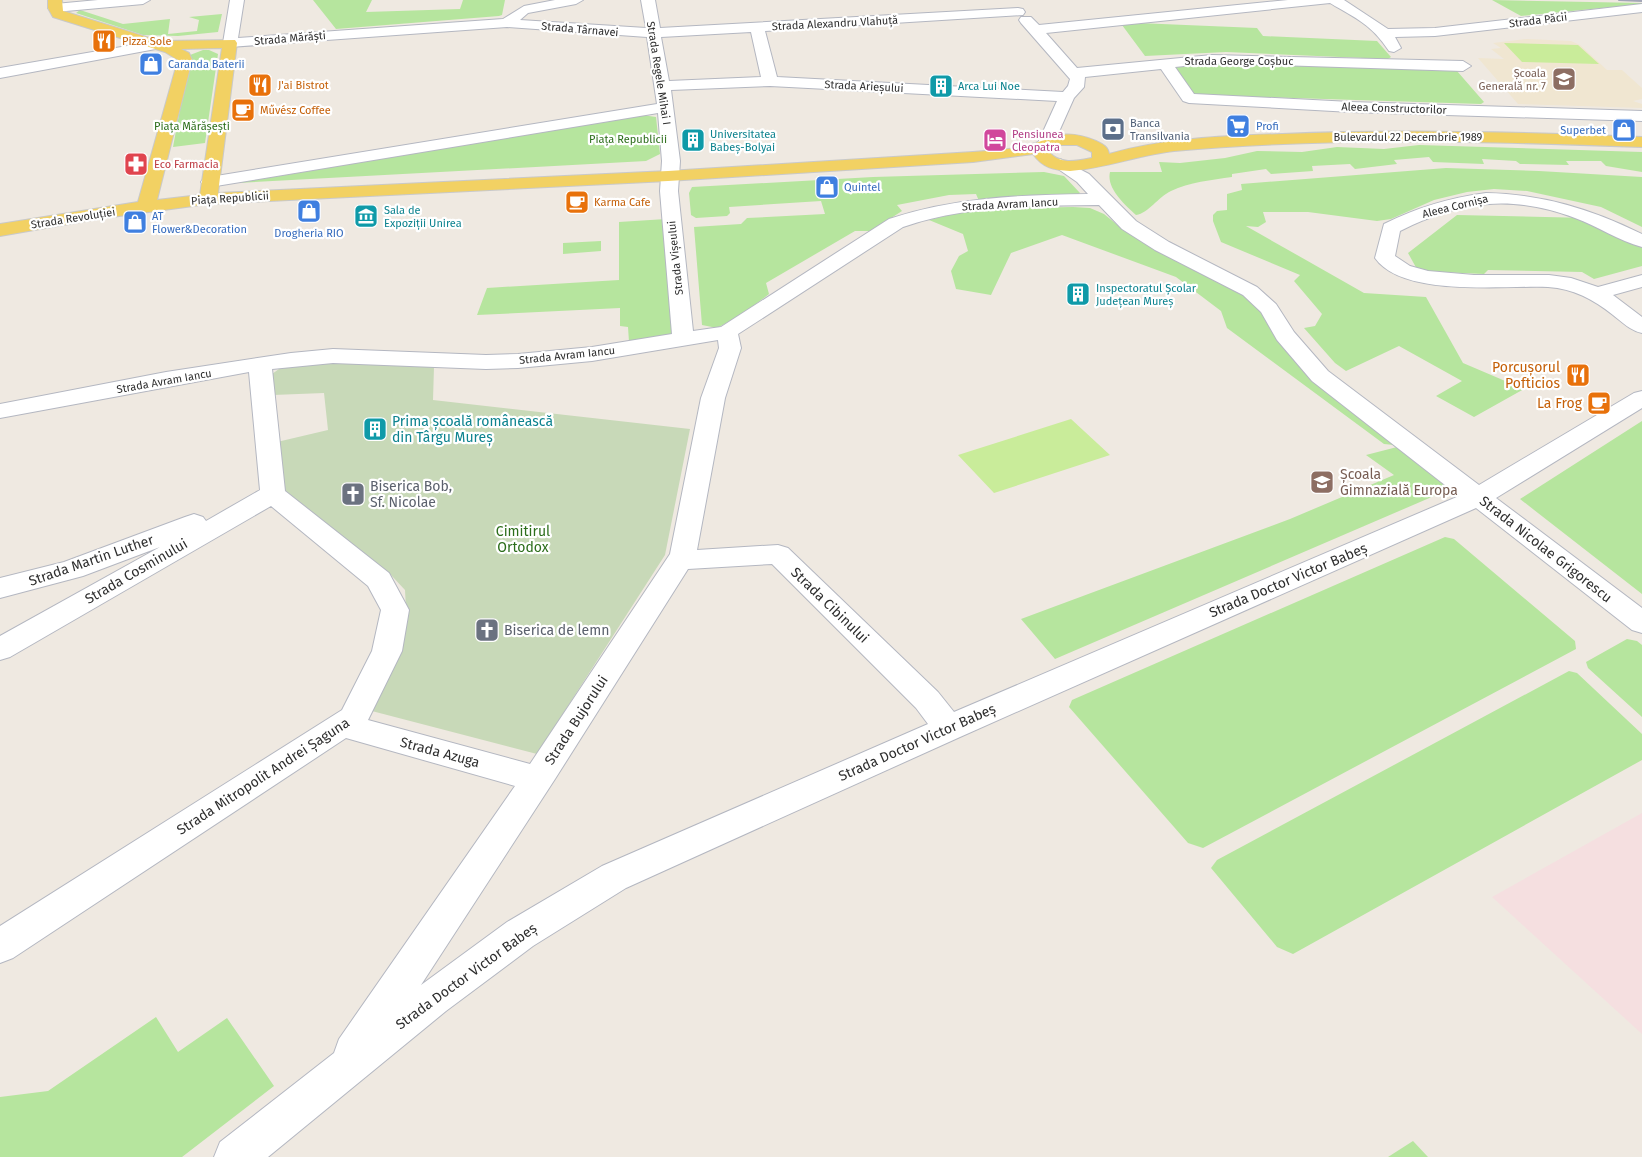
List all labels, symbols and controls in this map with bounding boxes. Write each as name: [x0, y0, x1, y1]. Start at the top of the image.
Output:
street label: Strada Păcii: [1508, 10, 1568, 31]
street label: Strada Alexandru Vlahuță: [772, 14, 898, 33]
street label: Strada Târnavei: [541, 20, 619, 39]
street label: Strada Regele Mihai I: [644, 20, 673, 126]
restaurant icon: Pizza Sole: [91, 28, 117, 54]
street label: Strada Mărăști: [254, 29, 326, 48]
place label: Pizza Sole: [122, 35, 171, 48]
shop icon: Caranda Baterii: [138, 51, 164, 77]
street label: Strada George Coșbuc: [1185, 55, 1293, 68]
place label: Caranda Baterii: [168, 58, 245, 71]
school or university icon: Școala Generală nr. 7: [1551, 66, 1577, 92]
place label: Școala Generală nr. 7: [1479, 67, 1546, 93]
restaurant icon: J'ai Bistrot: [247, 72, 273, 98]
building icon: Arca Lui Noe: [928, 73, 954, 99]
street label: Strada Arieșului: [824, 78, 904, 95]
place label: J'ai Bistrot: [278, 79, 329, 92]
place label: Arca Lui Noe: [958, 80, 1020, 93]
cafe icon: Művész Coffee: [230, 97, 256, 123]
street label: Aleea Constructorilor: [1341, 100, 1448, 117]
place label: Művész Coffee: [260, 104, 331, 117]
supermarket icon: Profi: [1225, 113, 1251, 139]
bank icon: Banca Transilvania: [1100, 116, 1126, 142]
place label: Banca Transilvania: [1130, 117, 1190, 143]
shop icon: Superbet: [1611, 117, 1637, 143]
park label: Piața Mărășești: [154, 120, 230, 133]
place label: Profi: [1256, 120, 1279, 133]
place label: Superbet: [1560, 124, 1606, 137]
building icon: Universitatea Babeș-Bolyai: [680, 127, 706, 153]
hotel icon: Pensiunea Cleopatra: [982, 127, 1008, 153]
place label: Universitatea Babeș-Bolyai: [710, 128, 776, 154]
place label: Pensiunea Cleopatra: [1012, 128, 1063, 154]
street label: Bulevardul 22 Decembrie 1989: [1334, 131, 1483, 144]
park label: Piața Republicii: [589, 133, 667, 146]
pharmacy icon: Eco Farmacia: [123, 151, 149, 177]
place label: Eco Farmacia: [154, 158, 219, 171]
shop icon: Quintel: [814, 174, 840, 200]
place label: Quintel: [844, 181, 881, 194]
street label: Piața Republicii: [191, 189, 269, 208]
cafe icon: Karma Cafe: [564, 189, 590, 215]
street label: Aleea Cornișa: [1421, 192, 1489, 221]
street label: Strada Avram Iancu: [962, 195, 1059, 214]
place label: Karma Cafe: [594, 196, 651, 209]
shop icon: Drogheria RIO: [296, 198, 322, 224]
museum icon: Sala de Expoziții Unirea: [353, 203, 379, 229]
place label: Sala de Expoziții Unirea: [384, 204, 462, 230]
street label: Strada Revoluției: [30, 205, 116, 232]
shop icon: AT Flower&Decoration: [122, 209, 148, 235]
place label: AT Flower&Decoration: [152, 210, 247, 236]
street label: Strada Vișeului: [665, 220, 686, 296]
place label: Drogheria RIO: [274, 227, 344, 240]
building icon: Inspectoratul Școlar Județean Mureș: [1065, 281, 1091, 307]
place label: Inspectoratul Școlar Județean Mureș: [1096, 282, 1197, 308]
street label: Strada Avram Iancu: [518, 344, 616, 367]
place label: Porcușorul Pofticios: [1492, 359, 1560, 392]
restaurant icon: Porcușorul Pofticios: [1565, 362, 1591, 388]
street label: Strada Avram Iancu: [115, 367, 213, 396]
cafe icon: La Frog: [1586, 390, 1612, 416]
place label: La Frog: [1537, 395, 1583, 412]
place label: Prima școală românească din Târgu Mureș: [392, 413, 553, 447]
building icon: Prima școală românească din Târgu Mureș: [362, 416, 388, 442]
place label: Școala Gimnazială Europa: [1340, 466, 1458, 499]
school or university icon: Școala Gimnazială Europa: [1309, 469, 1335, 495]
place label: Biserica Bob, Sf. Nicolae: [370, 478, 452, 511]
church icon: Biserica Bob, Sf. Nicolae: [340, 481, 366, 507]
street label: Strada Nicolae Grigorescu: [1476, 492, 1615, 606]
park label: Cimitirul Ortodox: [496, 523, 550, 556]
street label: Strada Martin Luther: [26, 531, 156, 590]
street label: Strada Cosminului: [82, 535, 191, 608]
street label: Strada Doctor Victor Babeș: [1207, 539, 1371, 622]
street label: Strada Cibinului: [787, 564, 872, 647]
church icon: Biserica de lemn: [474, 617, 500, 643]
place label: Biserica de lemn: [504, 622, 609, 639]
street label: Strada Bujorului: [541, 672, 612, 768]
street label: Strada Doctor Victor Babeș: [836, 700, 999, 786]
street label: Strada Mitropolit Andrei Șaguna: [174, 714, 353, 839]
street label: Strada Azuga: [398, 734, 482, 771]
street label: Strada Doctor Victor Babeș: [392, 919, 541, 1034]

